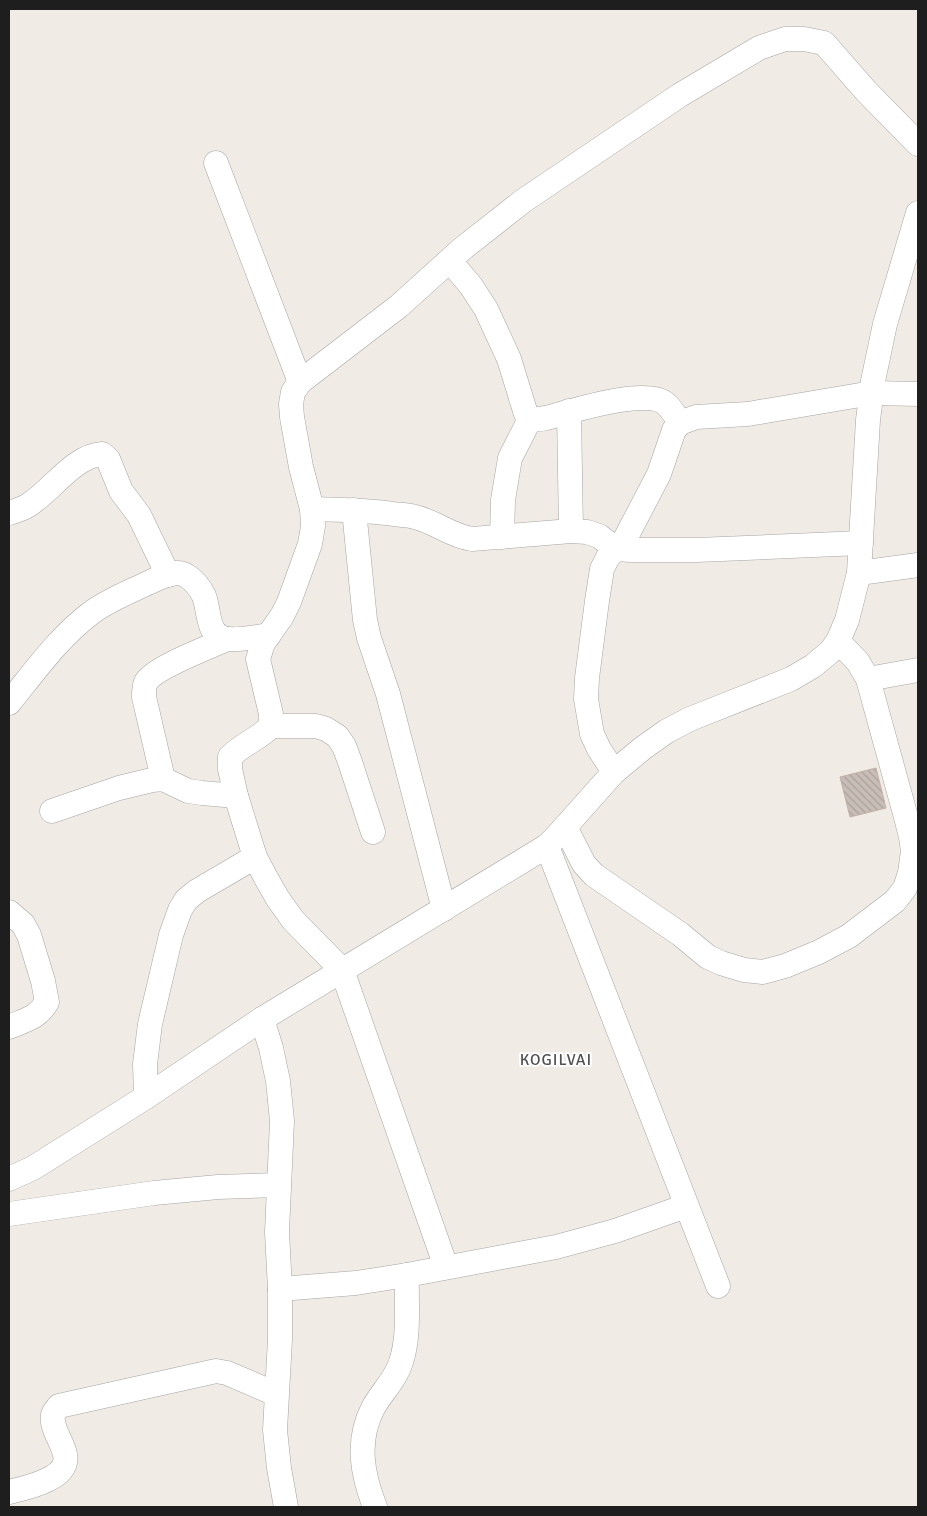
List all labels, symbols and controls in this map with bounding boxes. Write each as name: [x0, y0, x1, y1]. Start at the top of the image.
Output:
district label: KOGILVAI: [520, 1050, 592, 1070]

